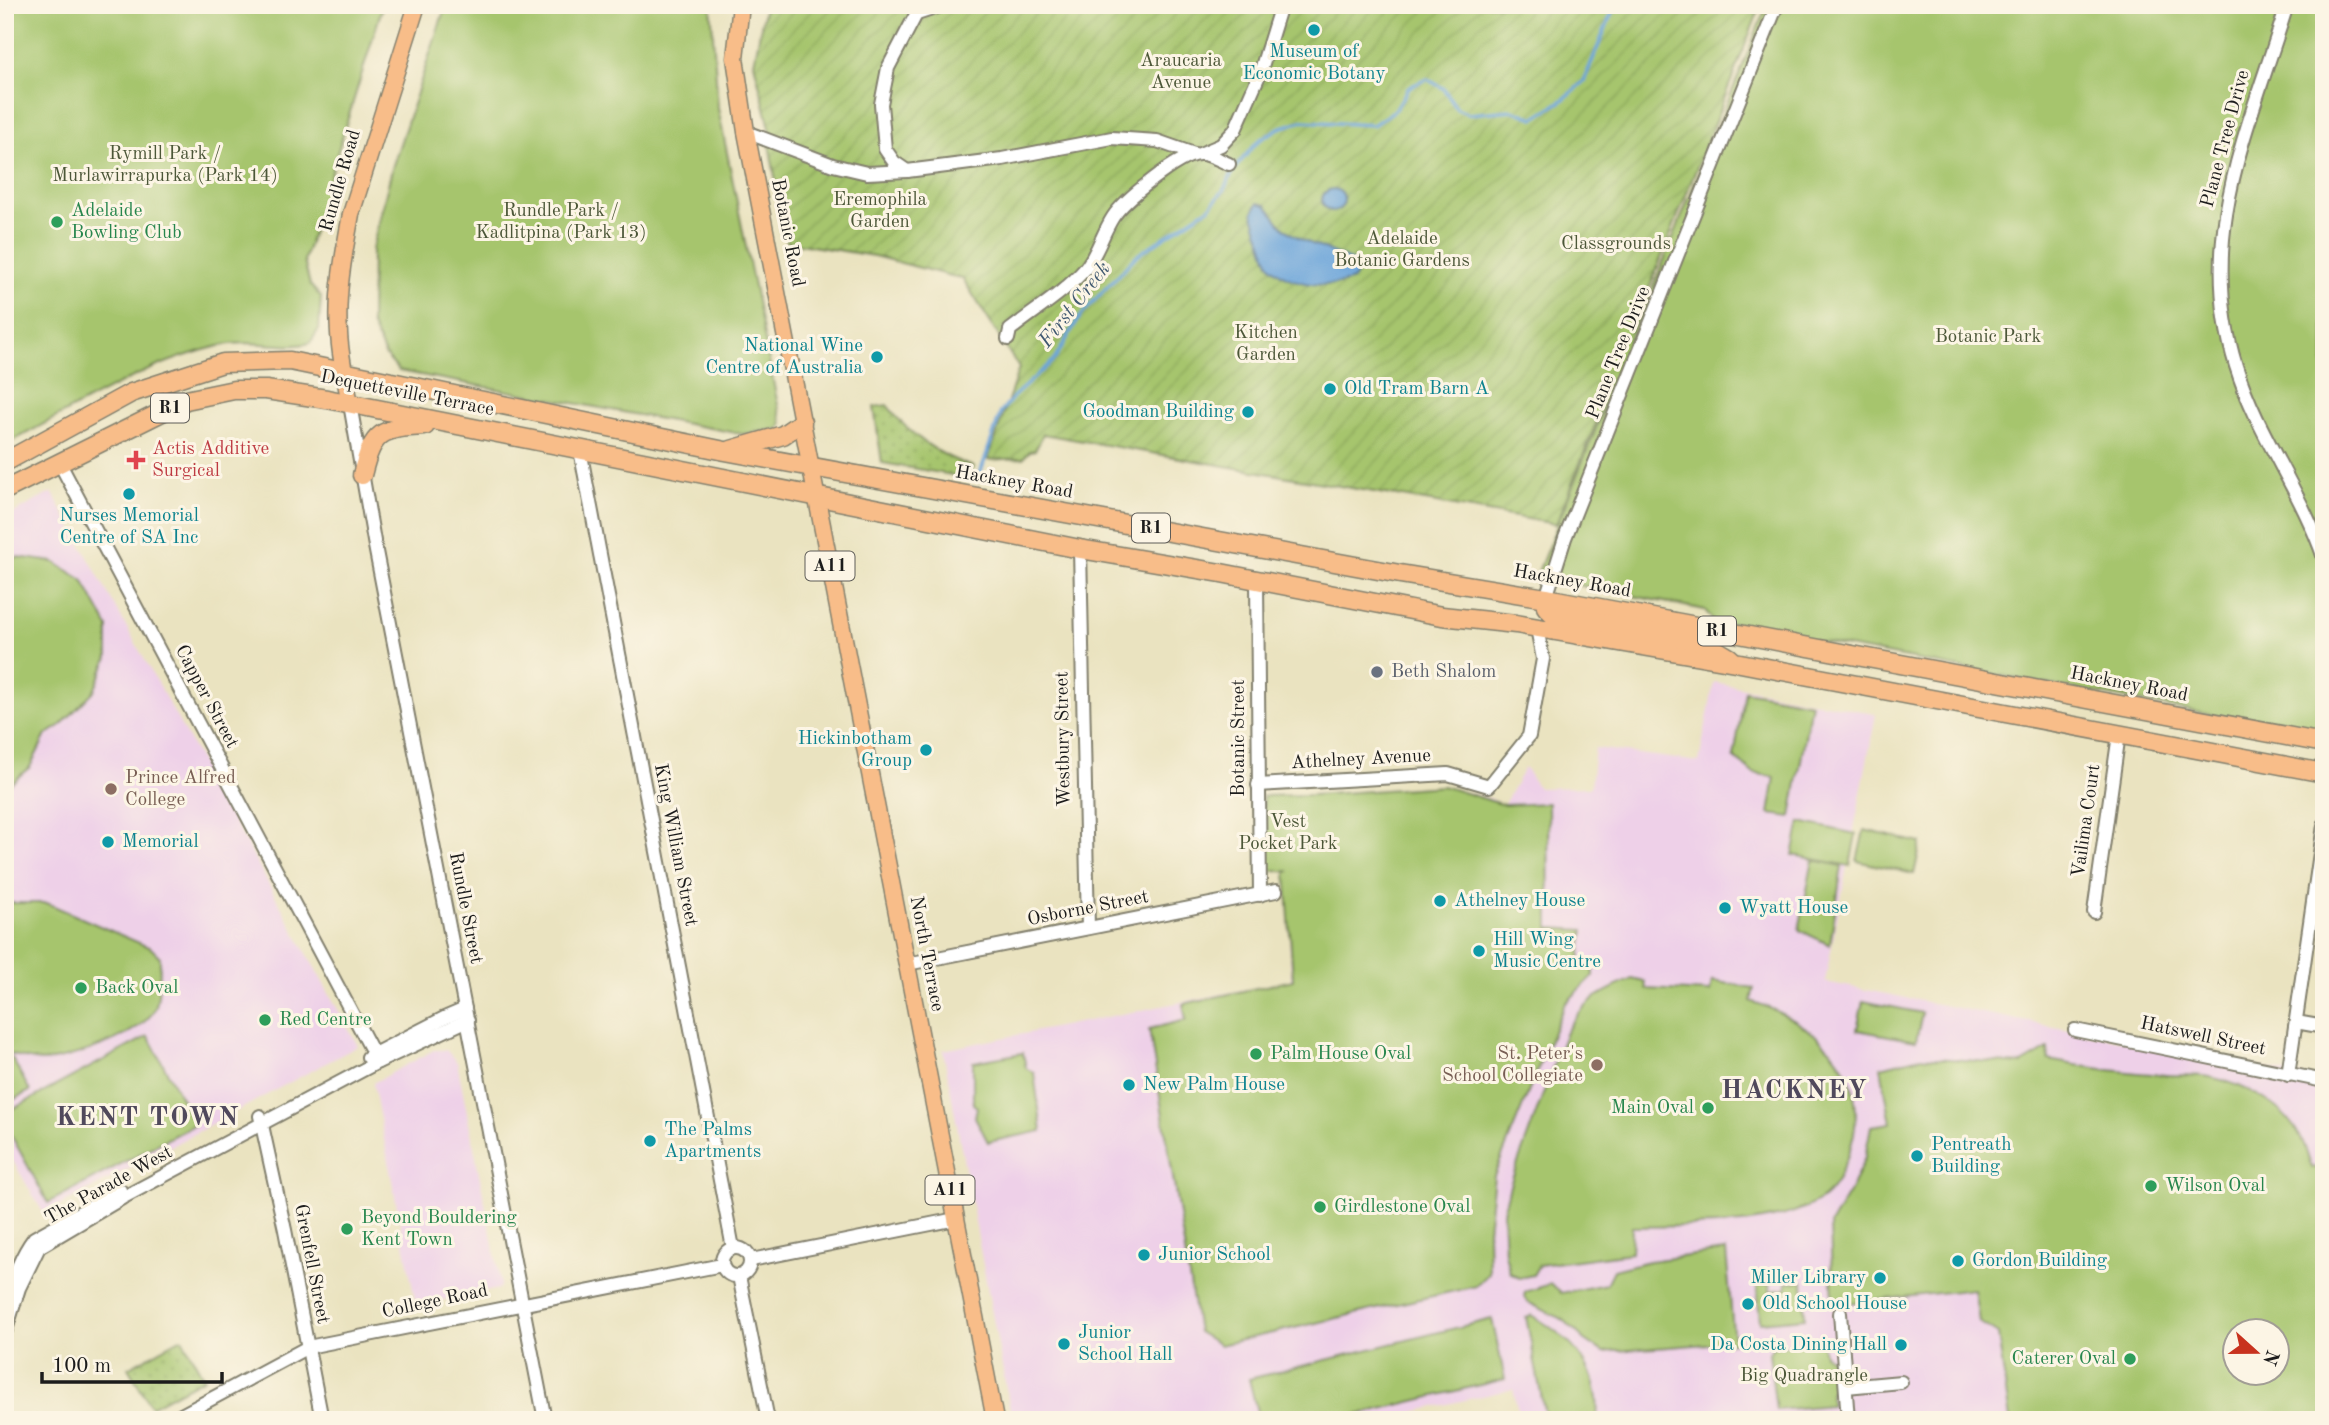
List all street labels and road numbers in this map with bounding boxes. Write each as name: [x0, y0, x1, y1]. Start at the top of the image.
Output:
street label: Plane Tree Drive: [2199, 68, 2253, 210]
street label: Rundle Road: [317, 128, 365, 234]
street label: Botanic Road: [767, 177, 807, 289]
street label: Plane Tree Drive: [1584, 284, 1654, 422]
street label: Dequetteville Terrace: [319, 368, 495, 420]
road number: R1: [151, 394, 189, 422]
street label: Hackney Road: [954, 463, 1074, 503]
road number: R1: [1132, 514, 1170, 542]
road number: A11: [806, 552, 854, 580]
street label: Hackney Road: [1512, 562, 1632, 602]
road number: R1: [1698, 616, 1736, 646]
street label: Capper Street: [171, 642, 241, 752]
street label: Hackney Road: [2069, 664, 2189, 706]
street label: Westbury Street: [1053, 671, 1075, 807]
street label: Botanic Street: [1230, 679, 1249, 797]
street label: Athelney Avenue: [1291, 747, 1431, 773]
street label: King William Street: [650, 762, 700, 928]
street label: Vailima Court: [2070, 763, 2104, 879]
street label: Rundle Street: [445, 850, 485, 966]
street label: Osborne Street: [1026, 888, 1150, 930]
street label: North Terrace: [905, 895, 947, 1013]
street label: Hatswell Street: [2139, 1014, 2267, 1060]
street label: The Parade West: [42, 1143, 176, 1229]
road number: A11: [926, 1176, 974, 1204]
street label: Grenfell Street: [290, 1203, 332, 1325]
street label: College Road: [380, 1281, 490, 1323]

